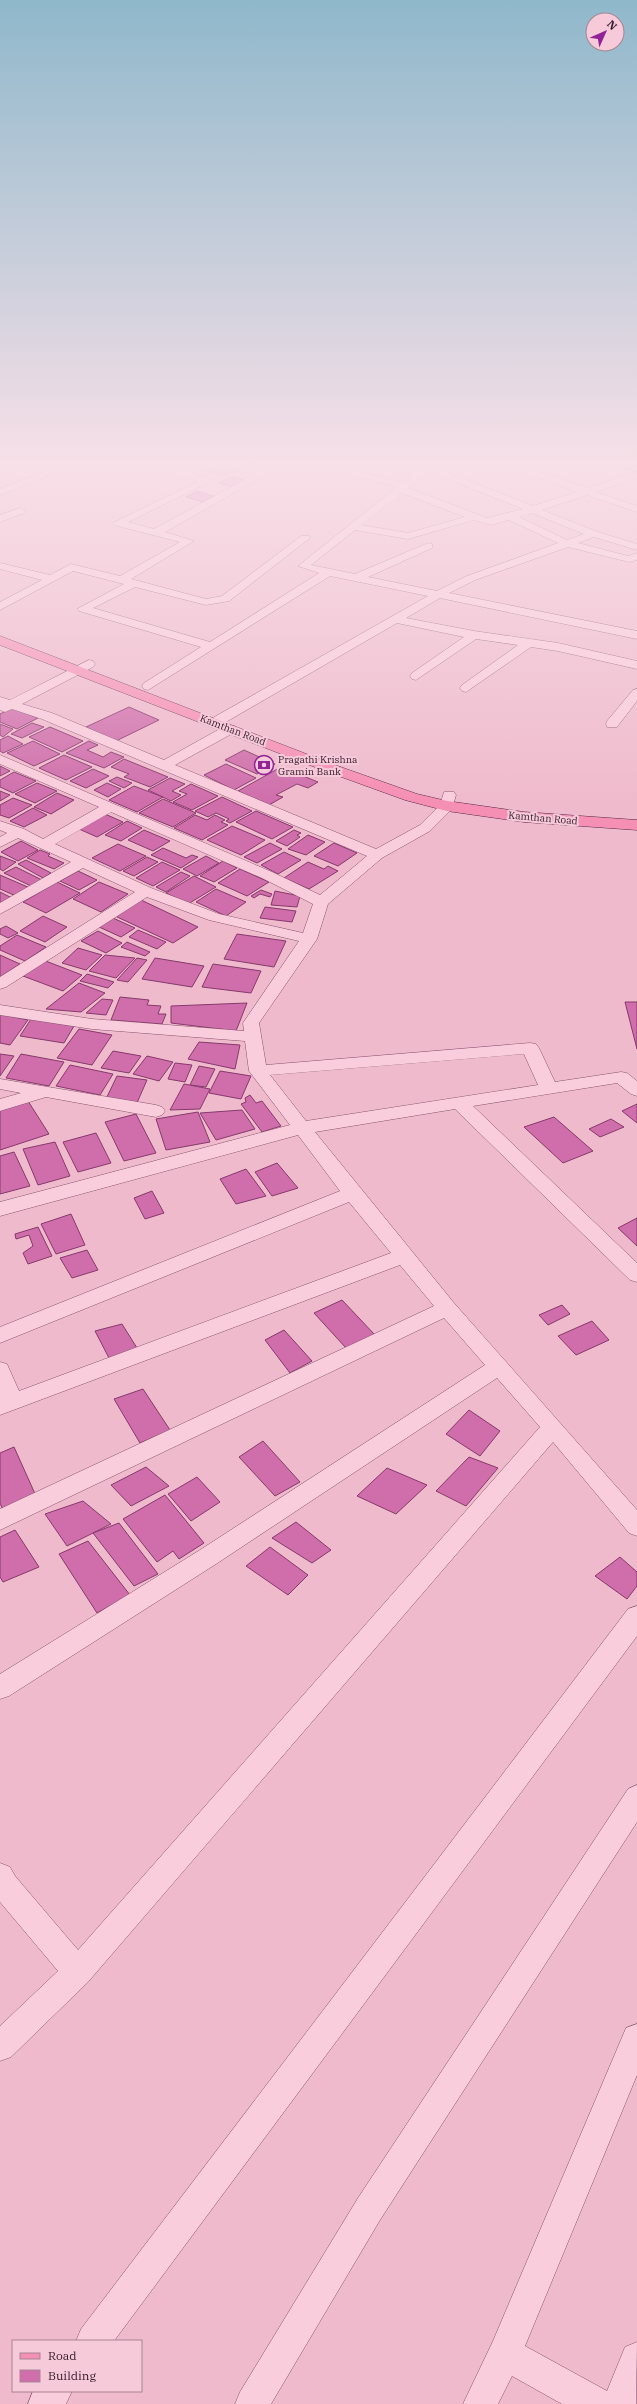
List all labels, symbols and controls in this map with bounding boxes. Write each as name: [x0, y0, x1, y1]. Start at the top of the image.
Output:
north arrow: [585, 12, 625, 52]
text: N: [604, 17, 620, 33]
street label: Kamthan Road: [198, 711, 268, 749]
place label: Pragathi Krishna Gramin Bank: [278, 753, 358, 778]
bank icon: Pragathi Krishna Gramin Bank: [253, 754, 275, 776]
street label: Kamthan Road: [508, 808, 578, 828]
legend: [12, 2340, 142, 2392]
text: Road: [48, 2348, 77, 2363]
text: Building: [48, 2368, 96, 2383]

